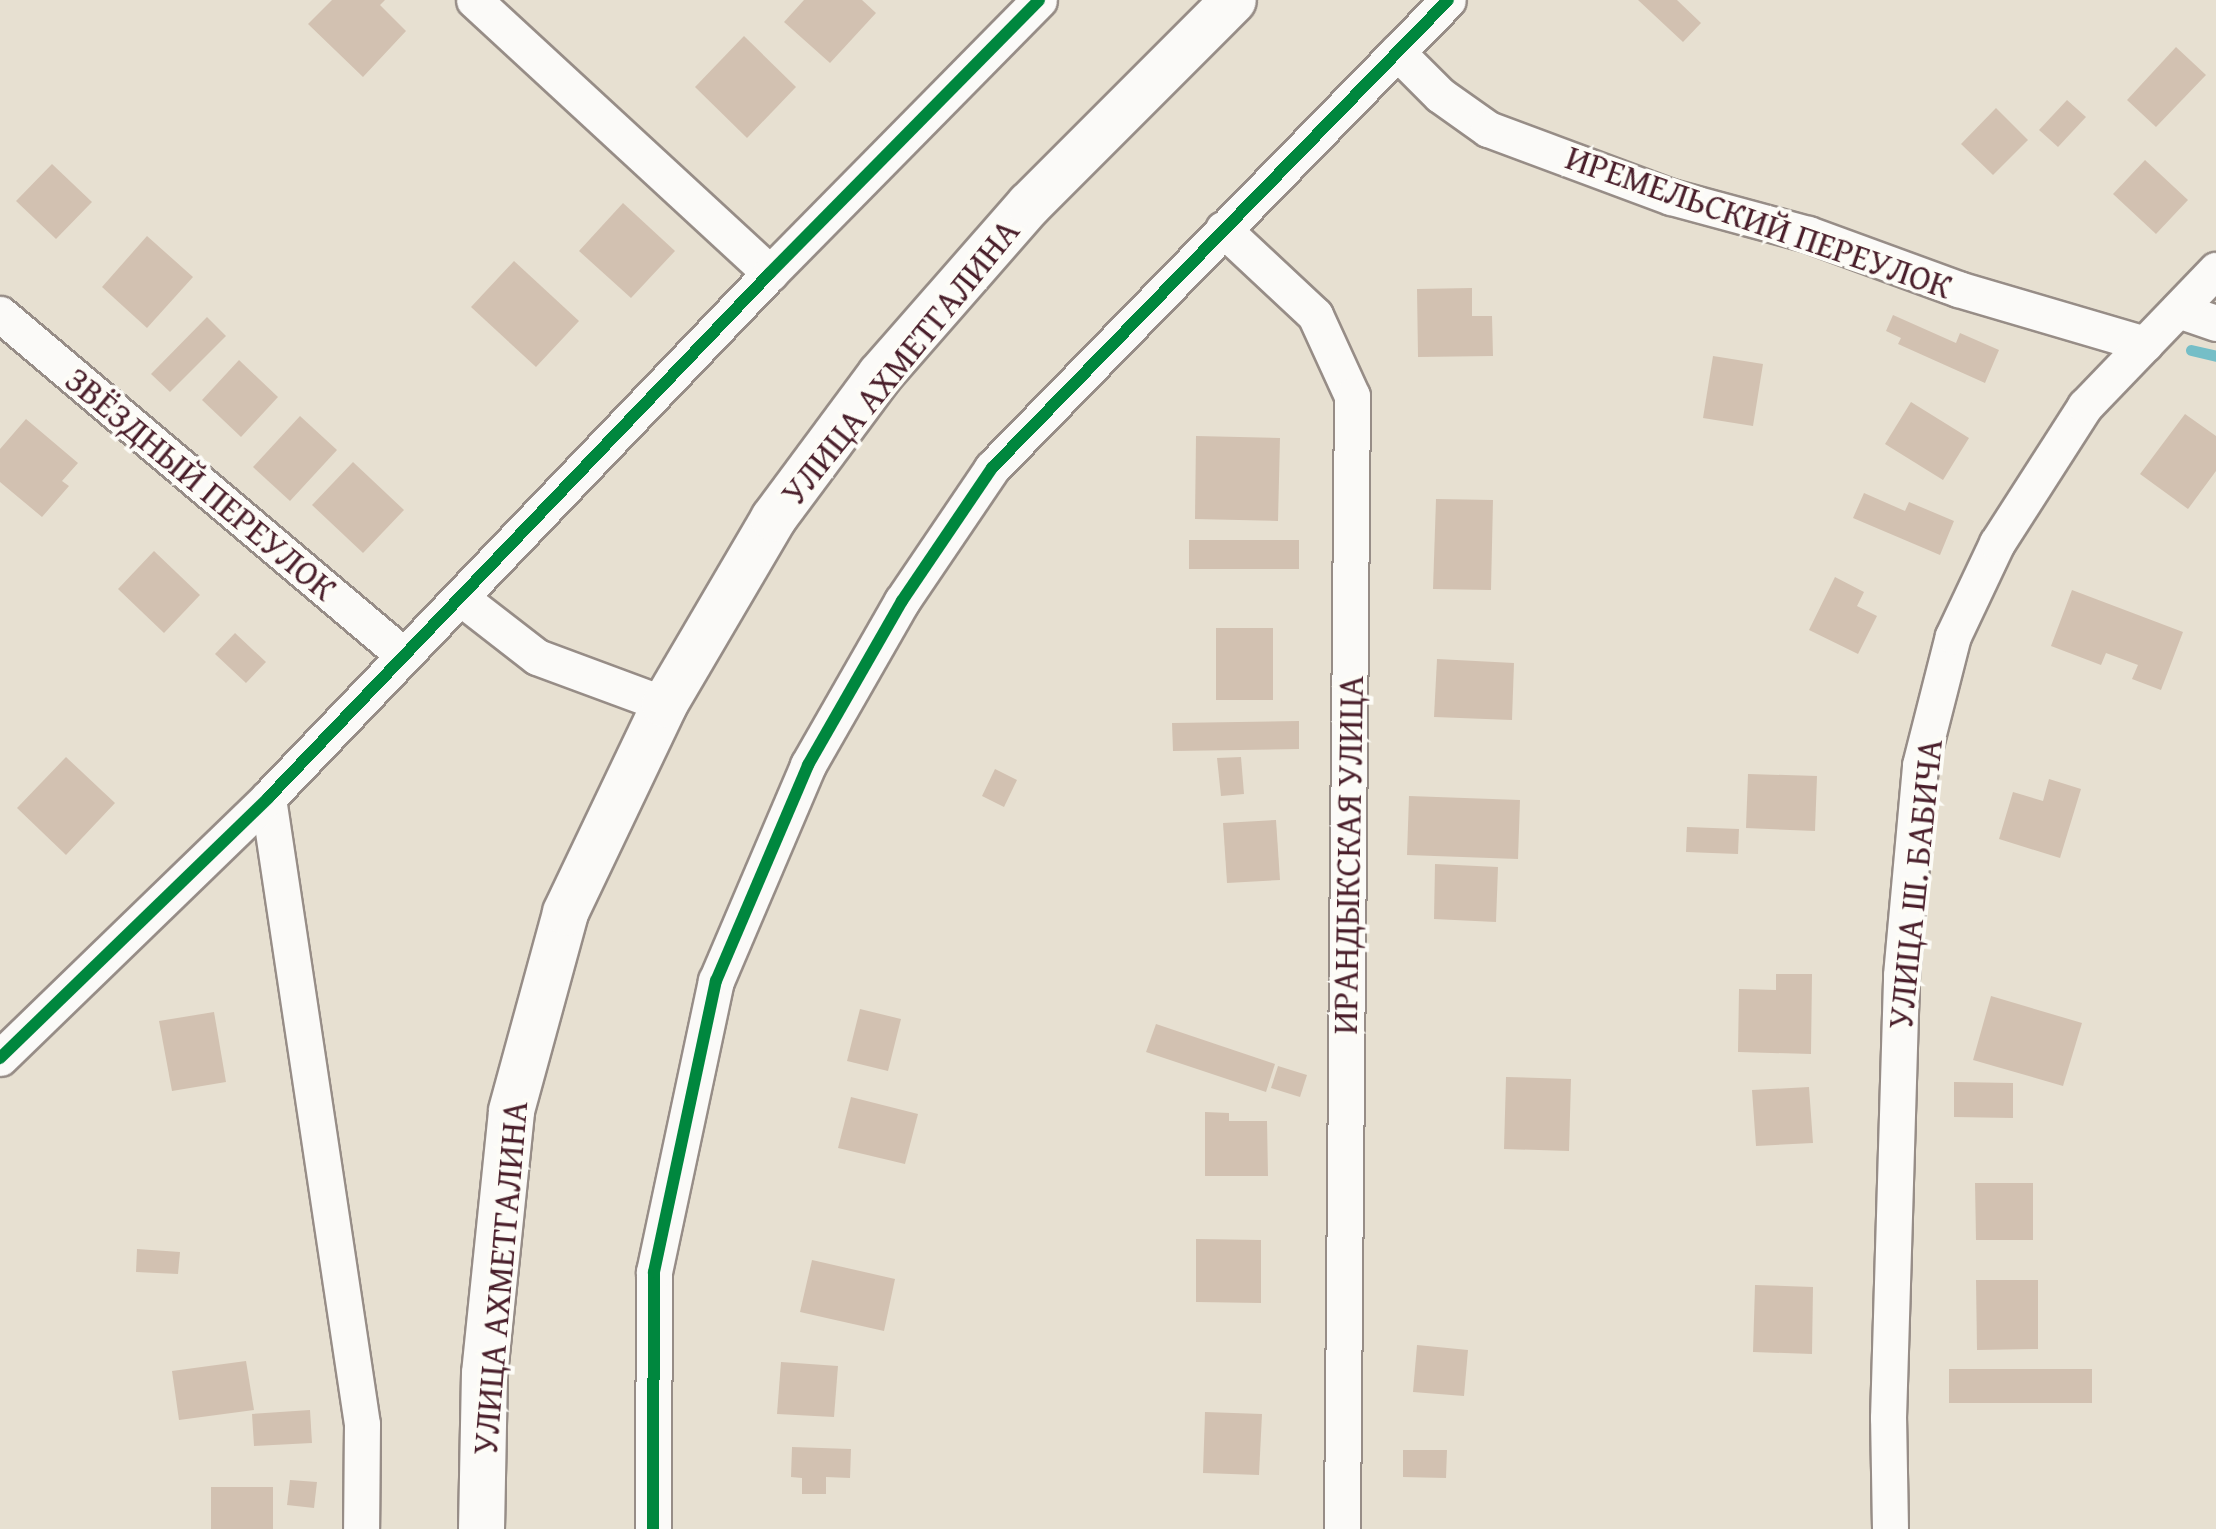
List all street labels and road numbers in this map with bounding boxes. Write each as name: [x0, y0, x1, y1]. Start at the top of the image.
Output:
street label: ИРЕМЕЛЬСКИЙ ПЕРЕУЛОК: [1560, 136, 1958, 308]
street label: УЛИЦА АХМЕТГАЛИНА: [772, 211, 1028, 513]
street label: ЗВЁЗДНЫЙ ПЕРЕУЛОК: [57, 358, 345, 610]
street label: ИРАНДЫКСКАЯ УЛИЦА: [1324, 675, 1372, 1035]
street label: УЛИЦА Ш. БАБИЧА: [1879, 737, 1951, 1031]
street label: УЛИЦА АХМЕТГАЛИНА: [464, 1099, 536, 1457]

